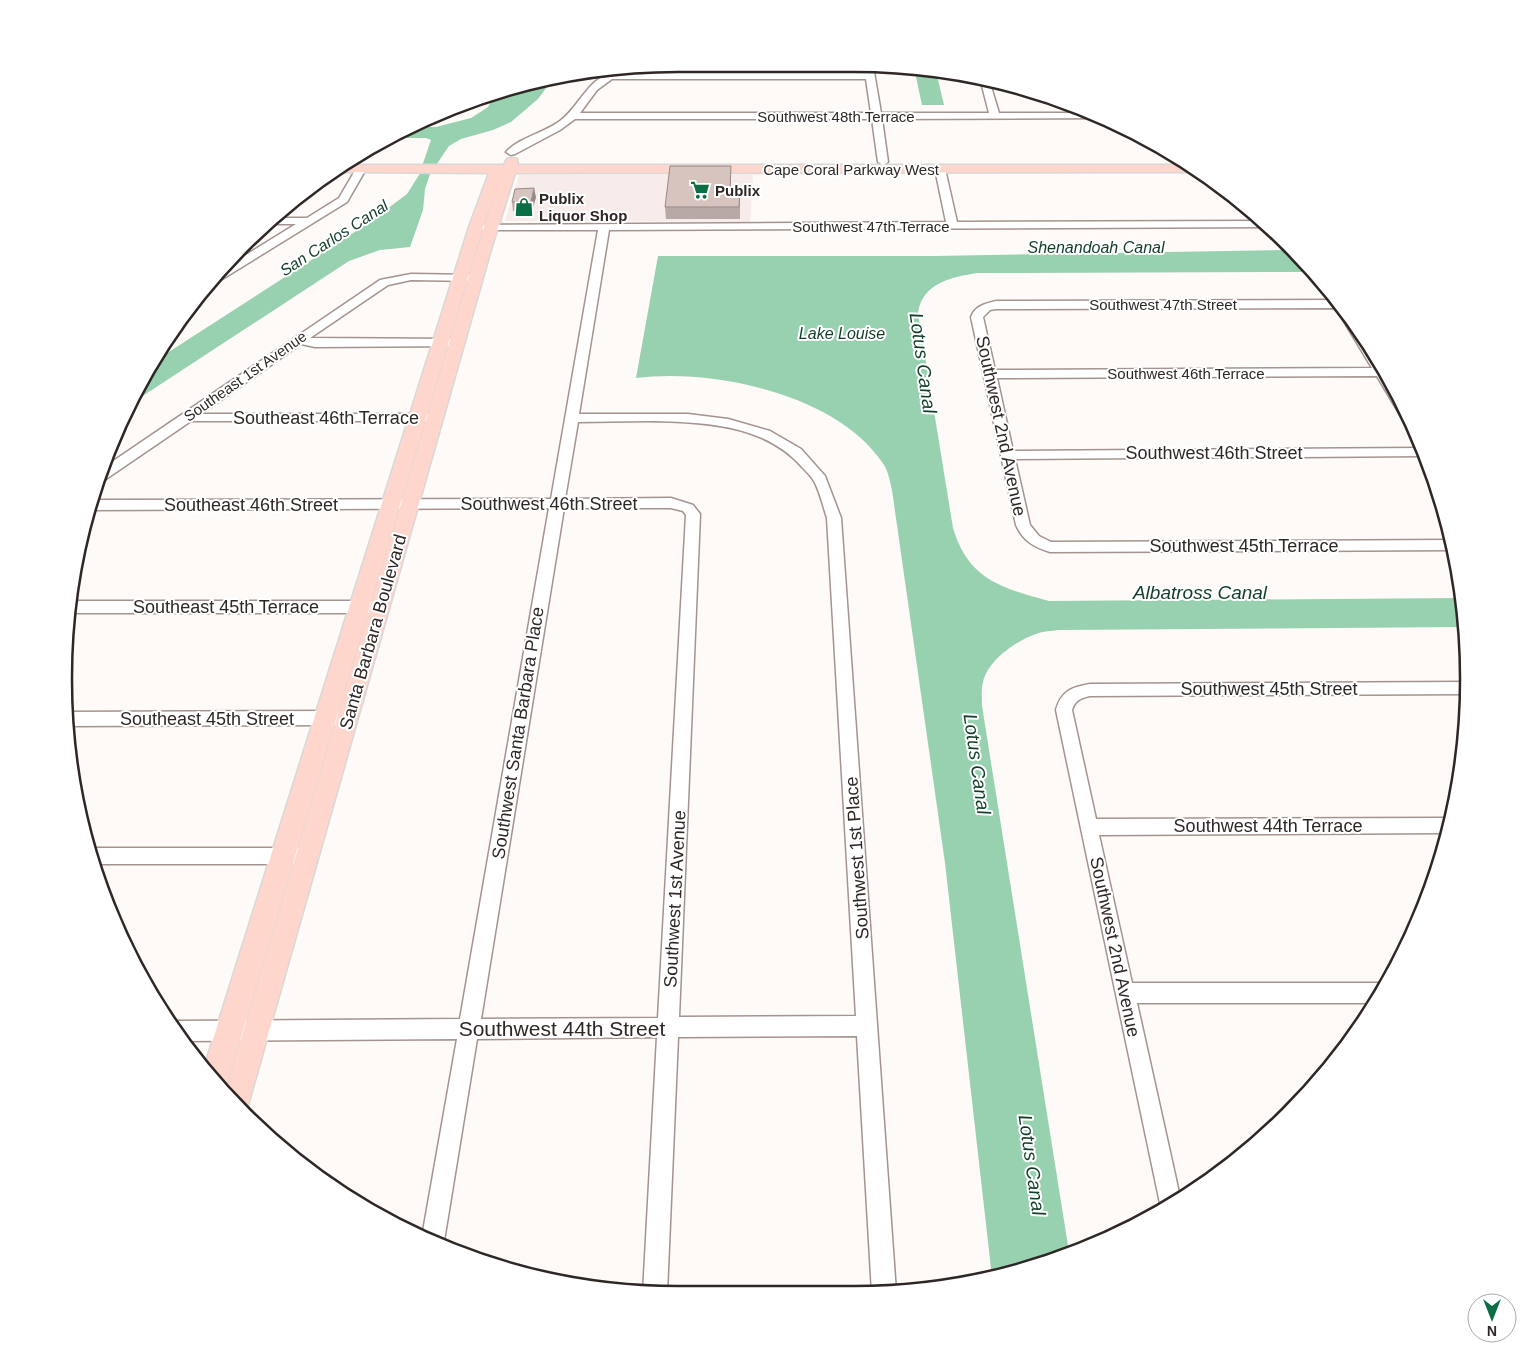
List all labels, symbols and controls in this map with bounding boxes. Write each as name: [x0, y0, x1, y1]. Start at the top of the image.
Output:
street label: Southwest 48th Terrace: [757, 108, 915, 125]
street label: Cape Coral Parkway West: [763, 161, 940, 178]
supermarket icon: Publix: [689, 179, 711, 201]
place label: Publix: [715, 182, 761, 199]
place label: Publix Liquor Shop: [539, 190, 627, 224]
water label: San Carlos Canal: [277, 196, 392, 279]
shop icon: Publix Liquor Shop: [513, 196, 535, 218]
street label: Southwest 47th Terrace: [792, 218, 950, 235]
water label: Shenandoah Canal: [1027, 239, 1165, 256]
street label: Southwest 47th Street: [1089, 296, 1238, 313]
water label: Lotus Canal: [906, 311, 941, 415]
water label: Lake Louise: [799, 325, 885, 342]
street label: Southeast 1st Avenue: [180, 327, 310, 425]
street label: Southwest 2nd Avenue: [972, 334, 1030, 518]
street label: Southwest 46th Terrace: [1107, 365, 1265, 382]
street label: Southeast 46th Terrace: [233, 408, 419, 428]
street label: Southwest 46th Street: [1125, 443, 1303, 463]
street label: Southwest 46th Street: [460, 494, 638, 514]
street label: Southeast 46th Street: [164, 495, 338, 515]
street label: Santa Barbara Boulevard: [336, 532, 410, 732]
street label: Southwest 45th Terrace: [1150, 536, 1338, 556]
water label: Albatross Canal: [1132, 582, 1268, 603]
street label: Southeast 45th Terrace: [133, 597, 319, 617]
street label: Southwest Santa Barbara Place: [488, 605, 548, 861]
street label: Southwest 45th Street: [1180, 679, 1358, 699]
street label: Southeast 45th Street: [120, 709, 294, 729]
water label: Lotus Canal: [960, 712, 995, 816]
street label: Southwest 1st Place: [841, 776, 873, 940]
street label: Southwest 1st Avenue: [660, 810, 690, 988]
street label: Southwest 44th Terrace: [1174, 816, 1362, 836]
street label: Southwest 2nd Avenue: [1086, 855, 1144, 1039]
street label: Southwest 44th Street: [459, 1017, 665, 1040]
water label: Lotus Canal: [1015, 1113, 1050, 1217]
north arrow: [1467, 1293, 1517, 1343]
text: N: [1487, 1323, 1497, 1339]

